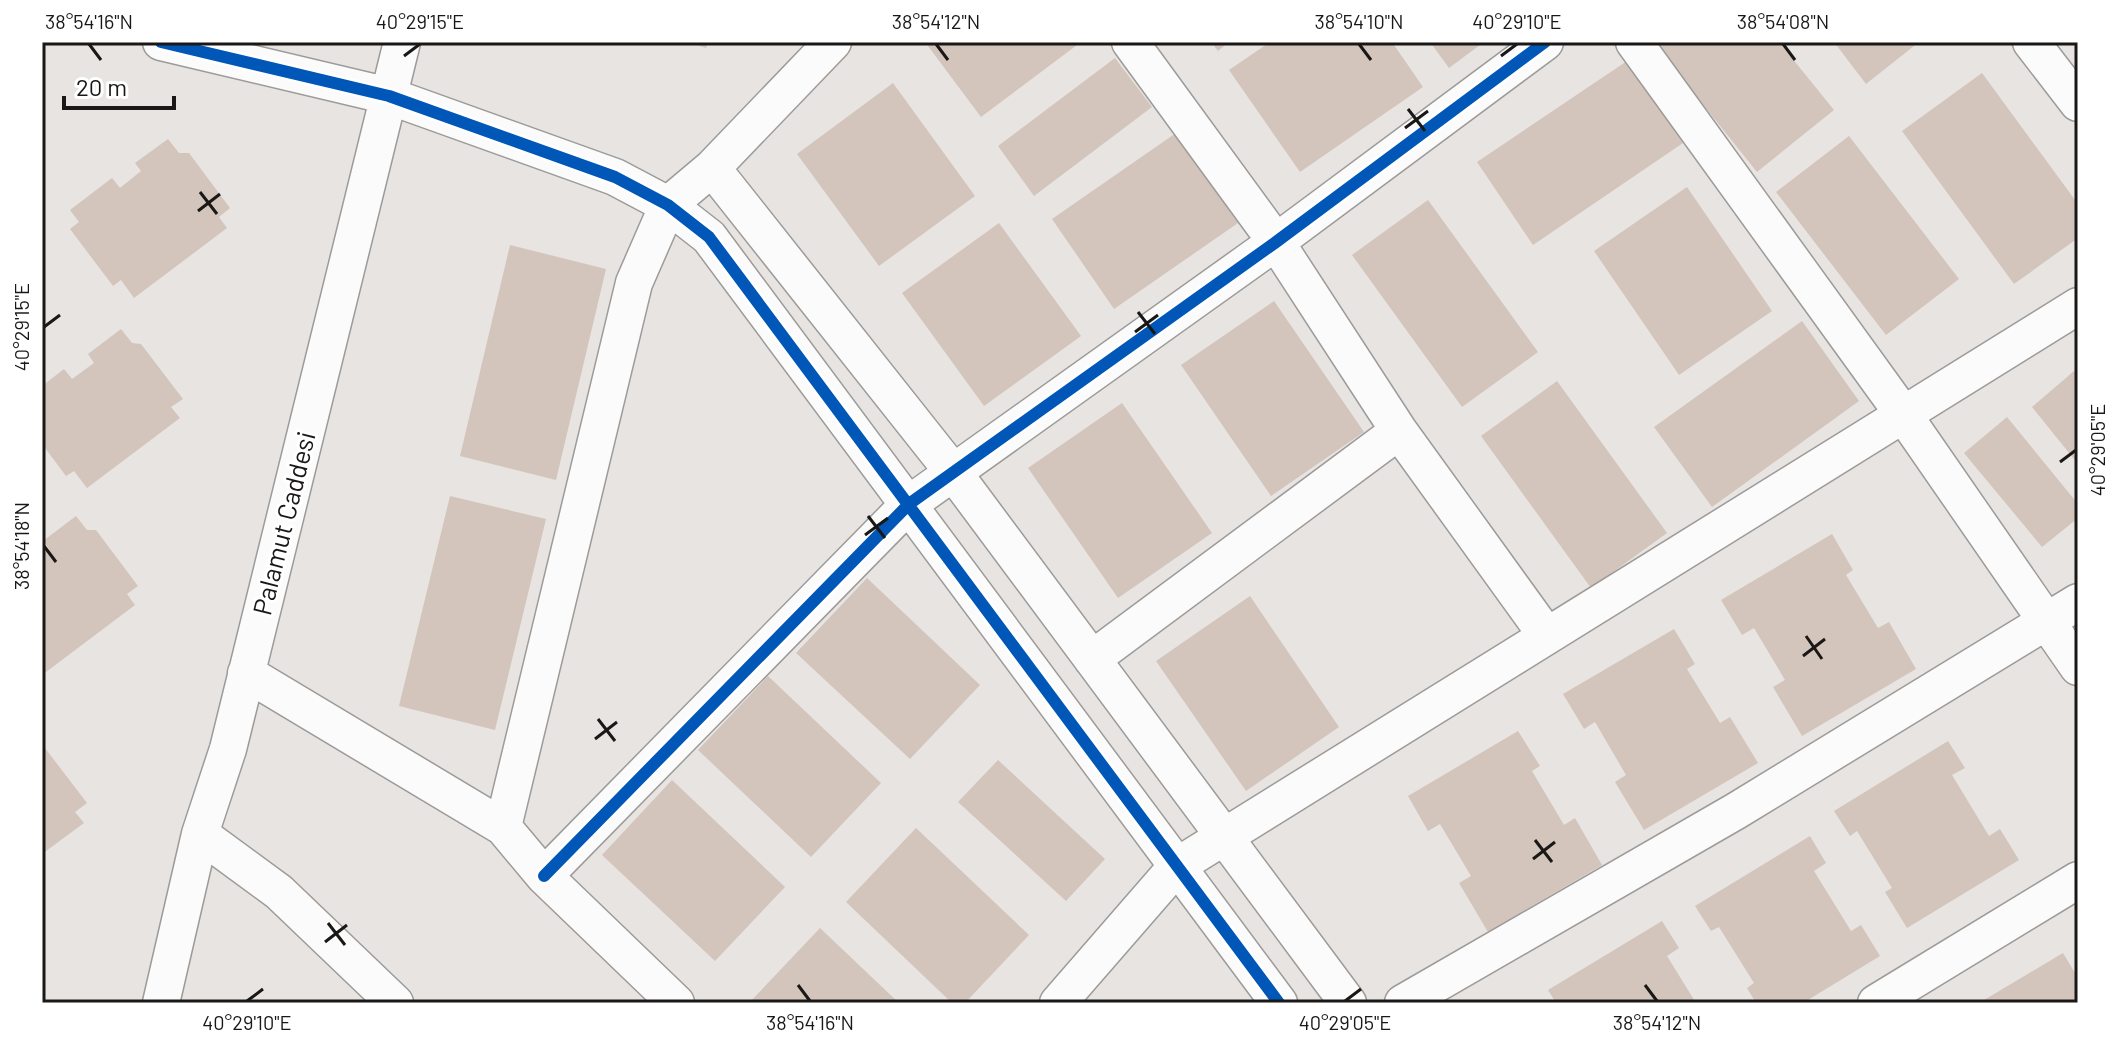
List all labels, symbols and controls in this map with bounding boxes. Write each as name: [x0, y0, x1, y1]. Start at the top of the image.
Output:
text: 38°54'16"N: [45, 9, 133, 33]
text: 40°29'15"E: [376, 9, 464, 33]
text: 38°54'12"N: [892, 9, 980, 33]
text: 38°54'10"N: [1314, 9, 1404, 33]
text: 40°29'10"E: [1472, 9, 1562, 33]
text: 38°54'08"N: [1737, 9, 1829, 33]
scale bar: [64, 60, 174, 110]
text: 20 m: [76, 72, 127, 101]
text: 40°29'15"E: [9, 283, 33, 371]
text: 40°29'05"E: [2085, 404, 2109, 496]
street label: Palamut Caddesi: [245, 428, 321, 618]
text: 38°54'18"N: [9, 502, 33, 590]
text: 40°29'10"E: [202, 1010, 292, 1034]
text: 38°54'16"N: [766, 1010, 854, 1034]
text: 40°29'05"E: [1299, 1010, 1391, 1034]
text: 38°54'12"N: [1613, 1010, 1701, 1034]

